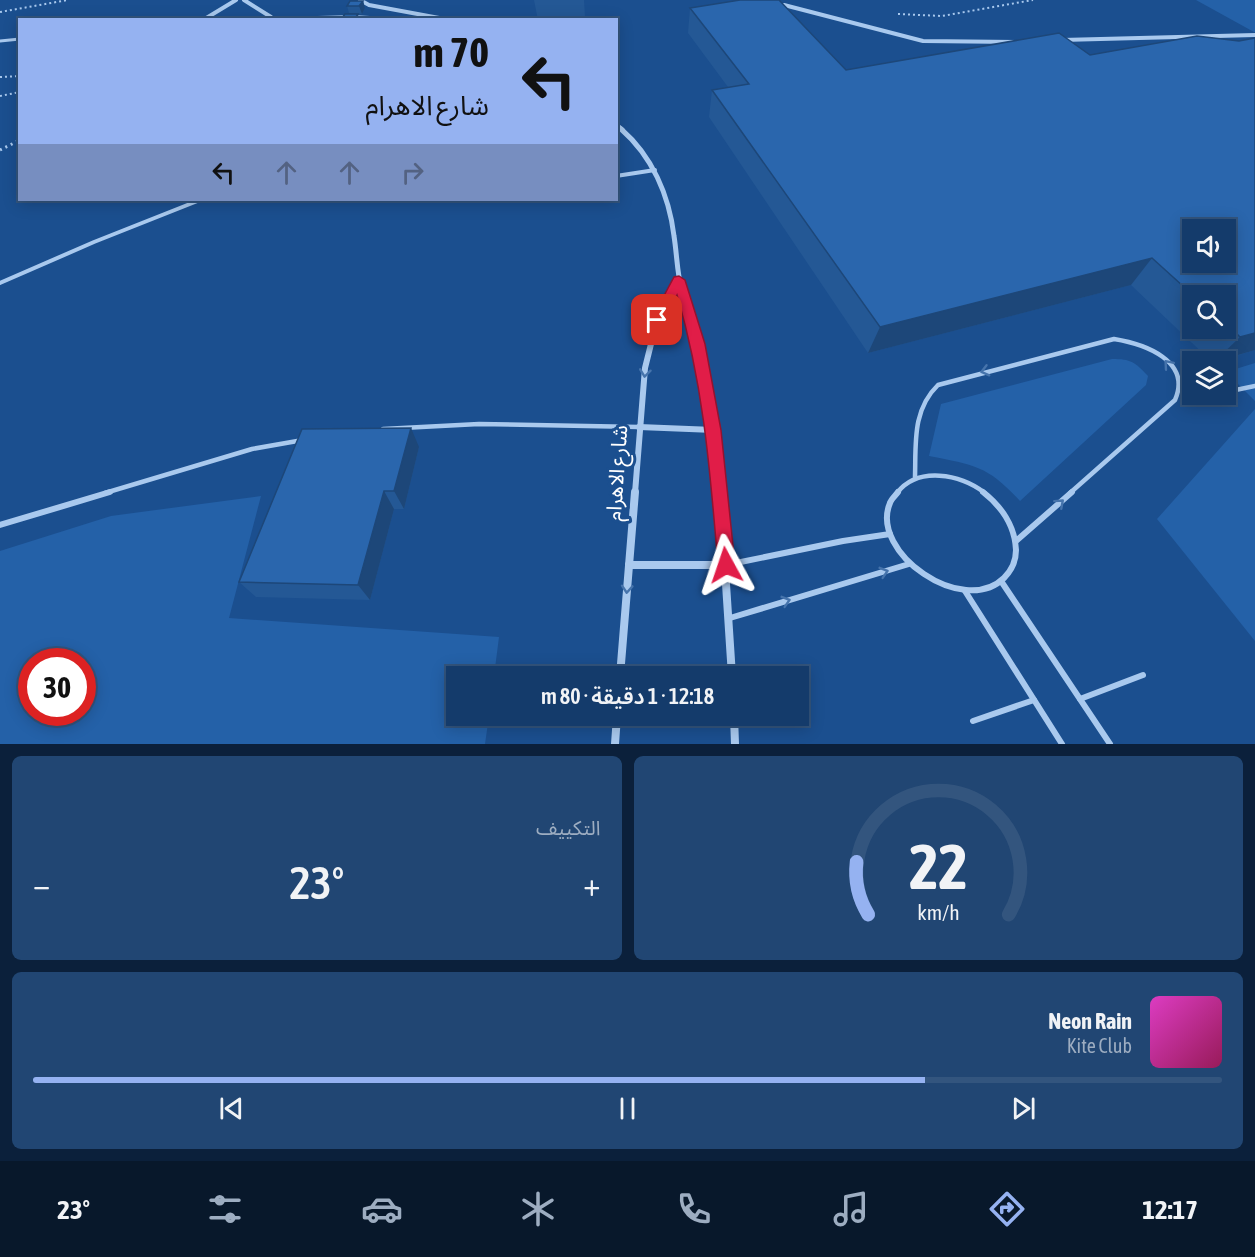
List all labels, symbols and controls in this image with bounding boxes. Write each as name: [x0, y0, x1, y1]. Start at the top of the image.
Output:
text: 70 m: [414, 28, 489, 76]
icon: left: [510, 42, 588, 120]
text: شارع الاهرام: [366, 90, 489, 121]
icon: left: [207, 156, 240, 189]
icon: ahead: [270, 156, 303, 189]
icon: ahead: [333, 156, 366, 189]
icon: right: [396, 156, 429, 189]
map controls: [1182, 219, 1236, 405]
button: sound: [1182, 219, 1236, 273]
button: search: [1182, 285, 1236, 339]
pin: [631, 294, 682, 345]
icon: arrive: [640, 303, 673, 336]
button: layers: [1182, 351, 1236, 405]
one-way arrow: [1165, 360, 1176, 371]
one-way arrow: [980, 364, 990, 377]
one-way arrow: [639, 369, 651, 378]
street label: شارع الاهرام: [601, 424, 636, 522]
one-way arrow: [1053, 499, 1064, 510]
position arrow: [694, 533, 758, 597]
one-way arrow: [878, 567, 889, 579]
one-way arrow: [621, 584, 634, 593]
one-way arrow: [780, 596, 791, 608]
speed limit sign: 30: [18, 648, 96, 726]
text: 12:18 · 1 دقيقة · 80 m: [541, 683, 714, 709]
text: التكييف: [536, 816, 601, 839]
text: 22: [909, 831, 968, 902]
text: 23°: [289, 857, 344, 909]
text: −: [33, 865, 50, 903]
text: +: [583, 865, 600, 903]
text: km/h: [917, 900, 960, 925]
text: Neon Rain: [1048, 1008, 1132, 1034]
text: Kite Club: [1067, 1034, 1132, 1057]
icon: previous: [215, 1092, 248, 1125]
icon: pause: [611, 1092, 644, 1125]
icon: next: [1007, 1092, 1040, 1125]
icon: filters: [204, 1188, 246, 1230]
icon: car: [361, 1188, 403, 1230]
icon: climate: [517, 1188, 559, 1230]
icon: phone: [673, 1188, 715, 1230]
icon: music: [830, 1188, 872, 1230]
icon: directions: [986, 1188, 1028, 1230]
text: 23°: [57, 1194, 90, 1225]
text: 12:17: [1142, 1194, 1198, 1225]

